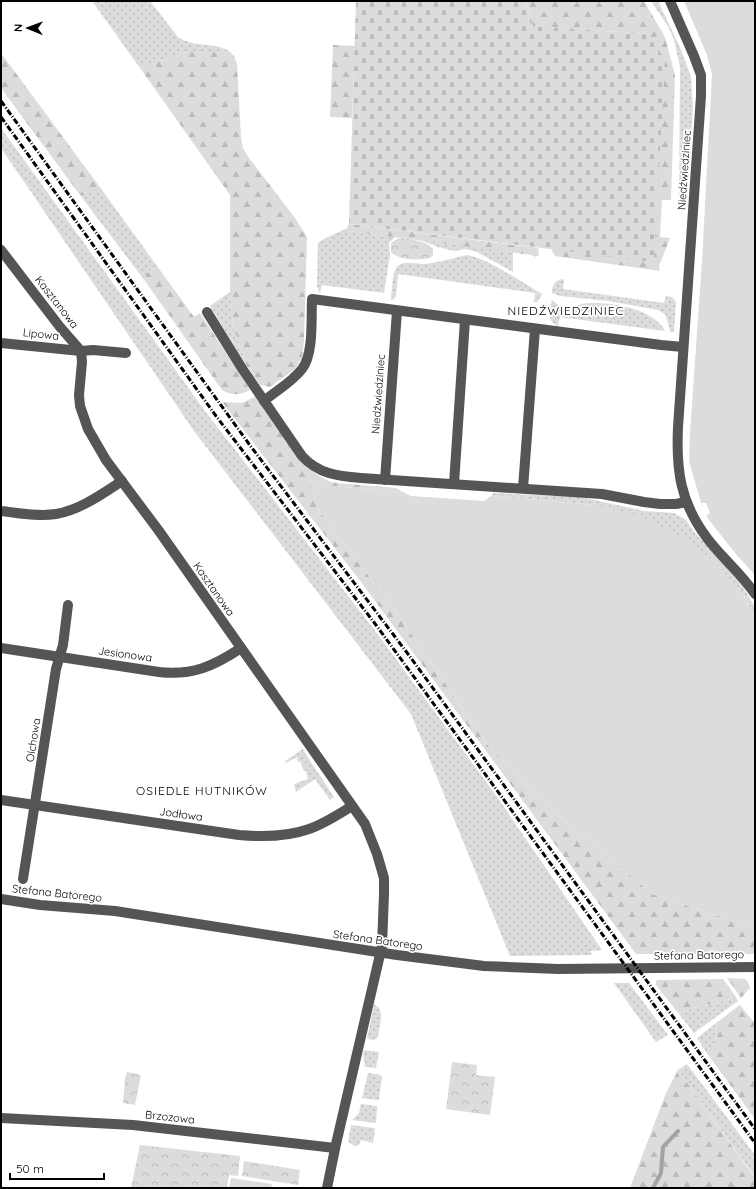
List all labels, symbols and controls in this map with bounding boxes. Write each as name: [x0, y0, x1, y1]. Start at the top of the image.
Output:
north arrow: [8, 8, 48, 48]
text: N: [11, 24, 25, 32]
street label: Niedźwiedziniec: [674, 129, 694, 211]
street label: Kasztanowa: [32, 273, 82, 331]
district label: NIEDŹWIEDZINIEC: [508, 303, 624, 318]
street label: Lipowa: [22, 325, 60, 343]
street label: Niedźwiedziniec: [368, 353, 388, 435]
street label: Kasztanowa: [190, 559, 238, 619]
street label: Jesionowa: [97, 643, 153, 665]
street label: Olchowa: [23, 717, 43, 763]
district label: OSIEDLE HUTNIKÓW: [136, 783, 268, 798]
street label: Jodłowa: [158, 804, 204, 824]
street label: Stefana Batorego: [11, 881, 103, 905]
street label: Stefana Batorego: [332, 927, 424, 953]
street label: Stefana Batorego: [654, 947, 745, 963]
street label: Brzozowa: [144, 1107, 196, 1127]
scale bar: [10, 1155, 104, 1181]
text: 50 m: [16, 1161, 44, 1176]

